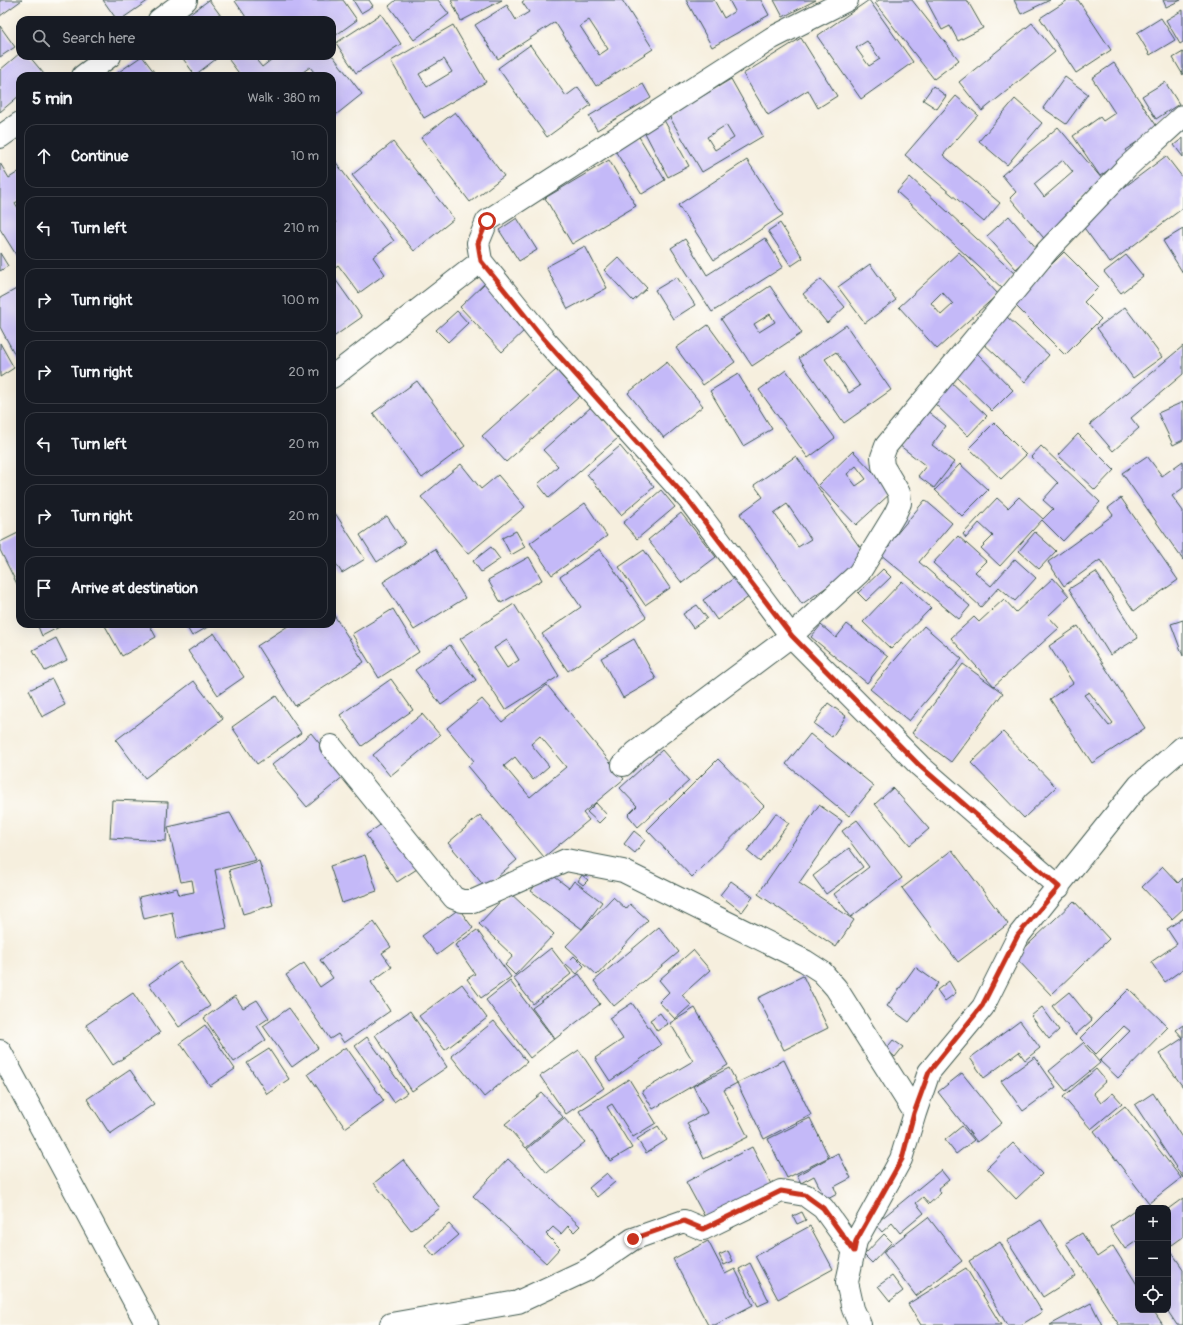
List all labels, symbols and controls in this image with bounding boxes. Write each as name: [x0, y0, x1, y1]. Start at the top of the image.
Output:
search box: [16, 16, 336, 60]
icon: search: [30, 27, 52, 49]
text: Search here: [62, 29, 135, 48]
text: 5 min: [32, 88, 72, 109]
text: Walk · 380 m: [247, 90, 320, 106]
icon: ahead: [33, 145, 55, 167]
text: Continue: [71, 147, 129, 166]
text: 10 m: [291, 148, 319, 164]
route start: [478, 212, 496, 230]
icon: left: [33, 217, 55, 239]
text: Turn left: [71, 219, 127, 238]
text: 210 m: [283, 220, 319, 236]
icon: right: [33, 289, 55, 311]
text: Turn right: [71, 291, 132, 310]
text: 100 m: [282, 292, 319, 308]
icon: right: [33, 361, 55, 383]
text: Turn right: [71, 363, 132, 382]
text: 20 m: [288, 364, 319, 380]
icon: left: [33, 433, 55, 455]
text: Turn left: [71, 435, 127, 454]
text: 20 m: [288, 436, 319, 452]
icon: right: [33, 505, 55, 527]
text: Turn right: [71, 507, 132, 526]
text: 20 m: [288, 508, 319, 524]
icon: arrive: [33, 577, 55, 599]
text: Arrive at destination: [71, 579, 198, 598]
map controls: [1135, 1205, 1171, 1313]
button: +: [1135, 1205, 1171, 1241]
route end: [624, 1230, 642, 1248]
button: −: [1135, 1241, 1171, 1277]
button: locate: [1135, 1277, 1171, 1313]

